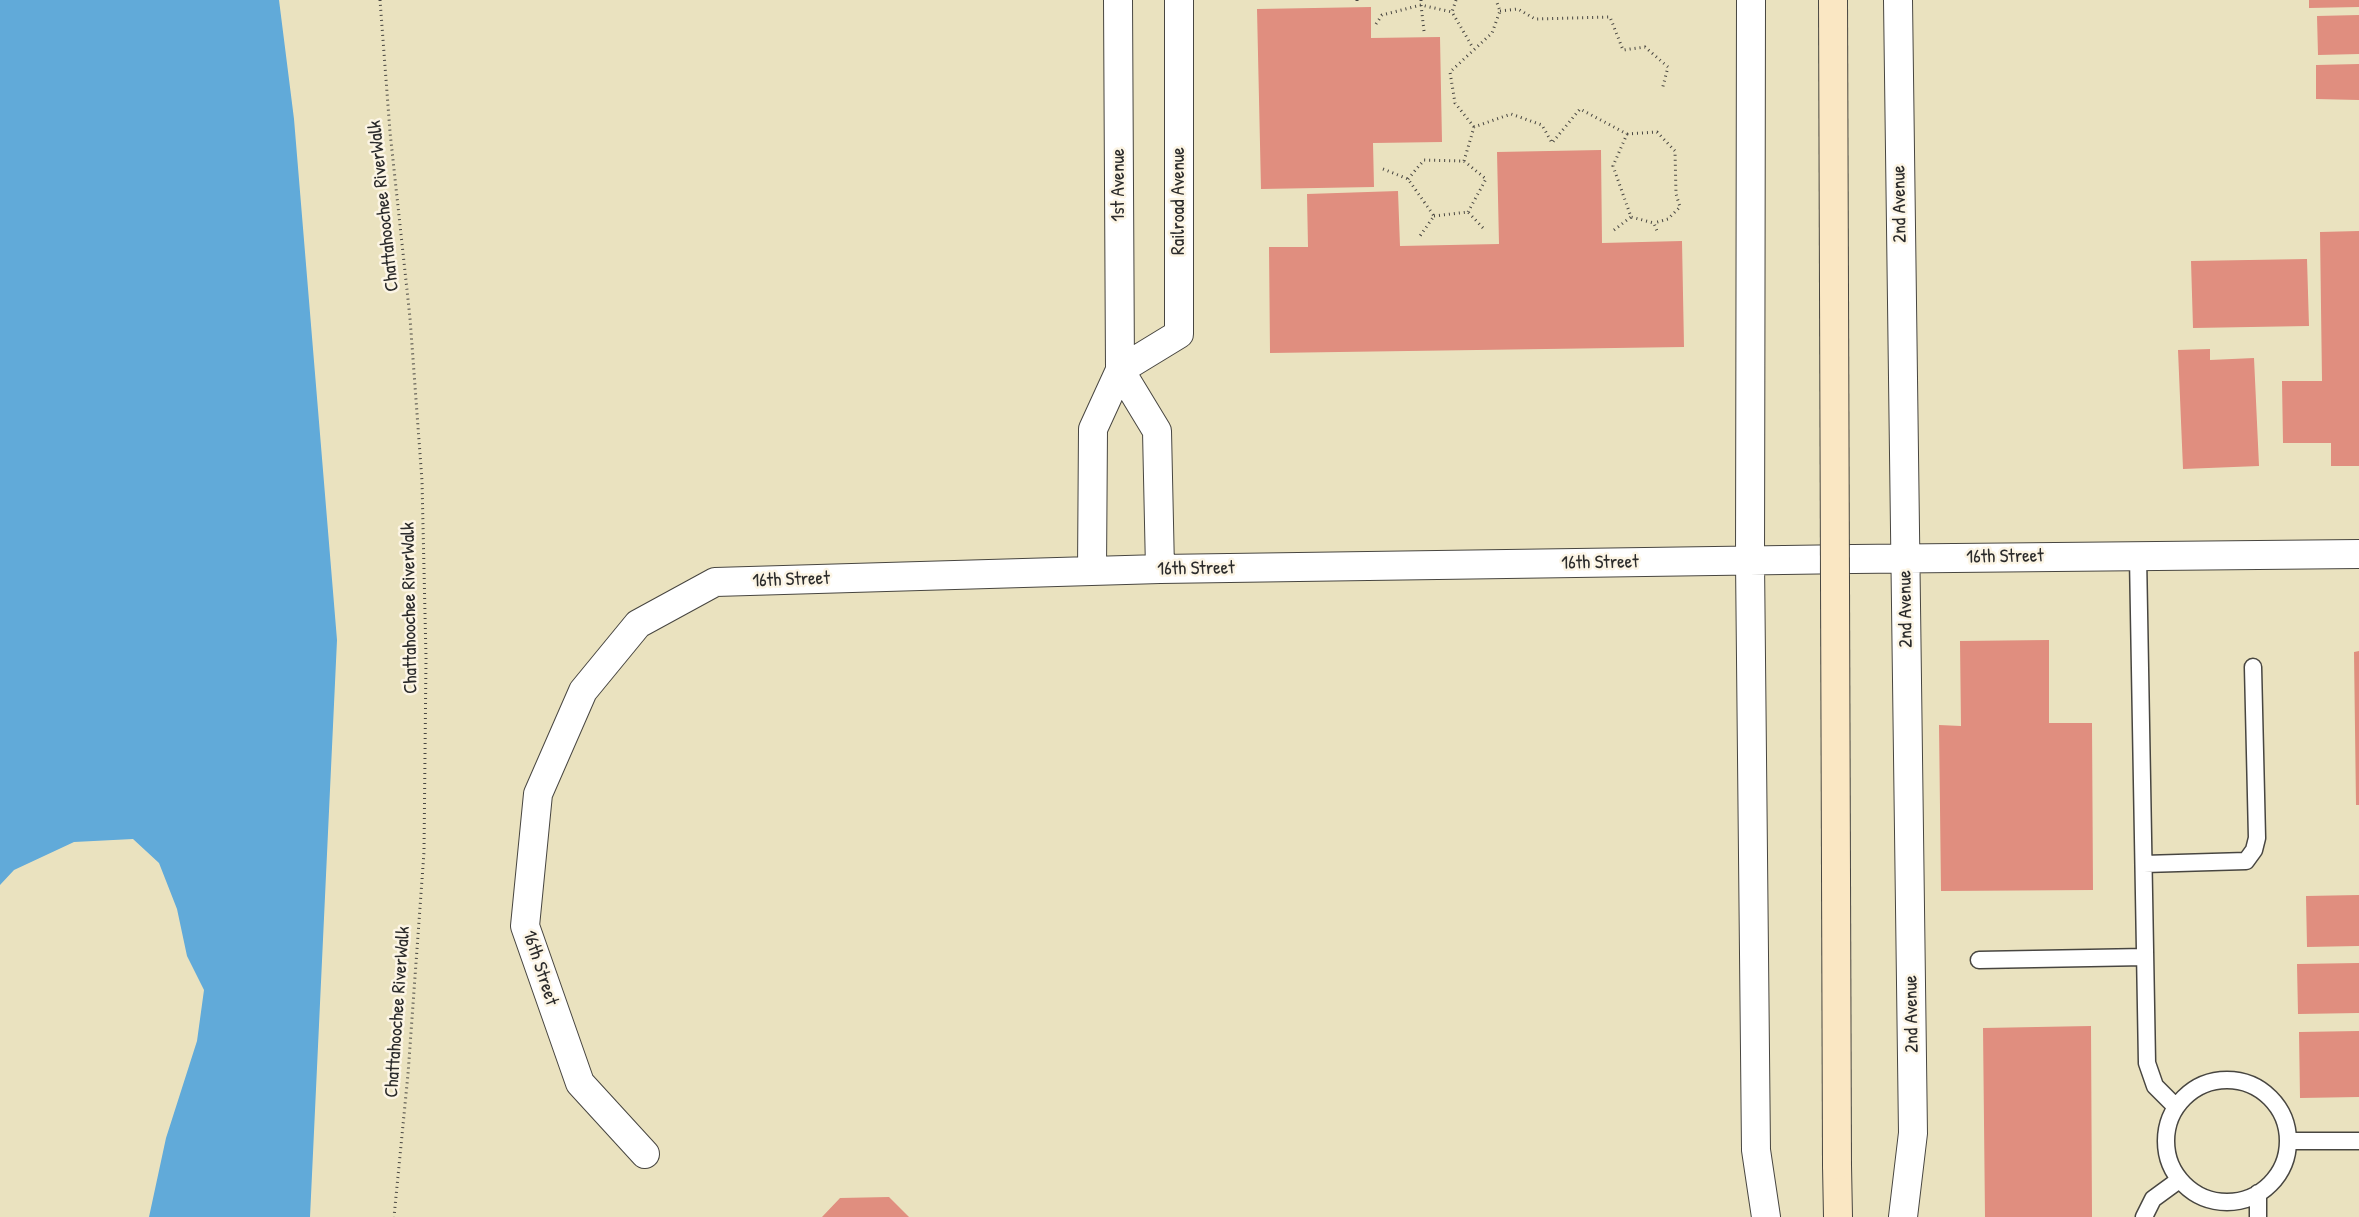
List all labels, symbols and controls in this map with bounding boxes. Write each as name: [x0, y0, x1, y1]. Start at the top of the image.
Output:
street label: Chattahoochee RiverWalk: [364, 119, 404, 293]
street label: Railroad Avenue: [1168, 147, 1190, 255]
street label: 1st Avenue: [1108, 148, 1130, 222]
street label: 2nd Avenue: [1888, 165, 1912, 243]
street label: Chattahoochee RiverWalk: [397, 522, 423, 694]
street label: 16th Street: [1966, 545, 2044, 569]
street label: 16th Street: [1561, 551, 1639, 575]
street label: 16th Street: [1157, 557, 1235, 581]
street label: 16th Street: [752, 567, 830, 593]
street label: 2nd Avenue: [1894, 570, 1918, 648]
street label: Chattahoochee RiverWalk: [381, 925, 415, 1099]
street label: 16th Street: [517, 928, 563, 1008]
street label: 2nd Avenue: [1900, 975, 1924, 1053]

